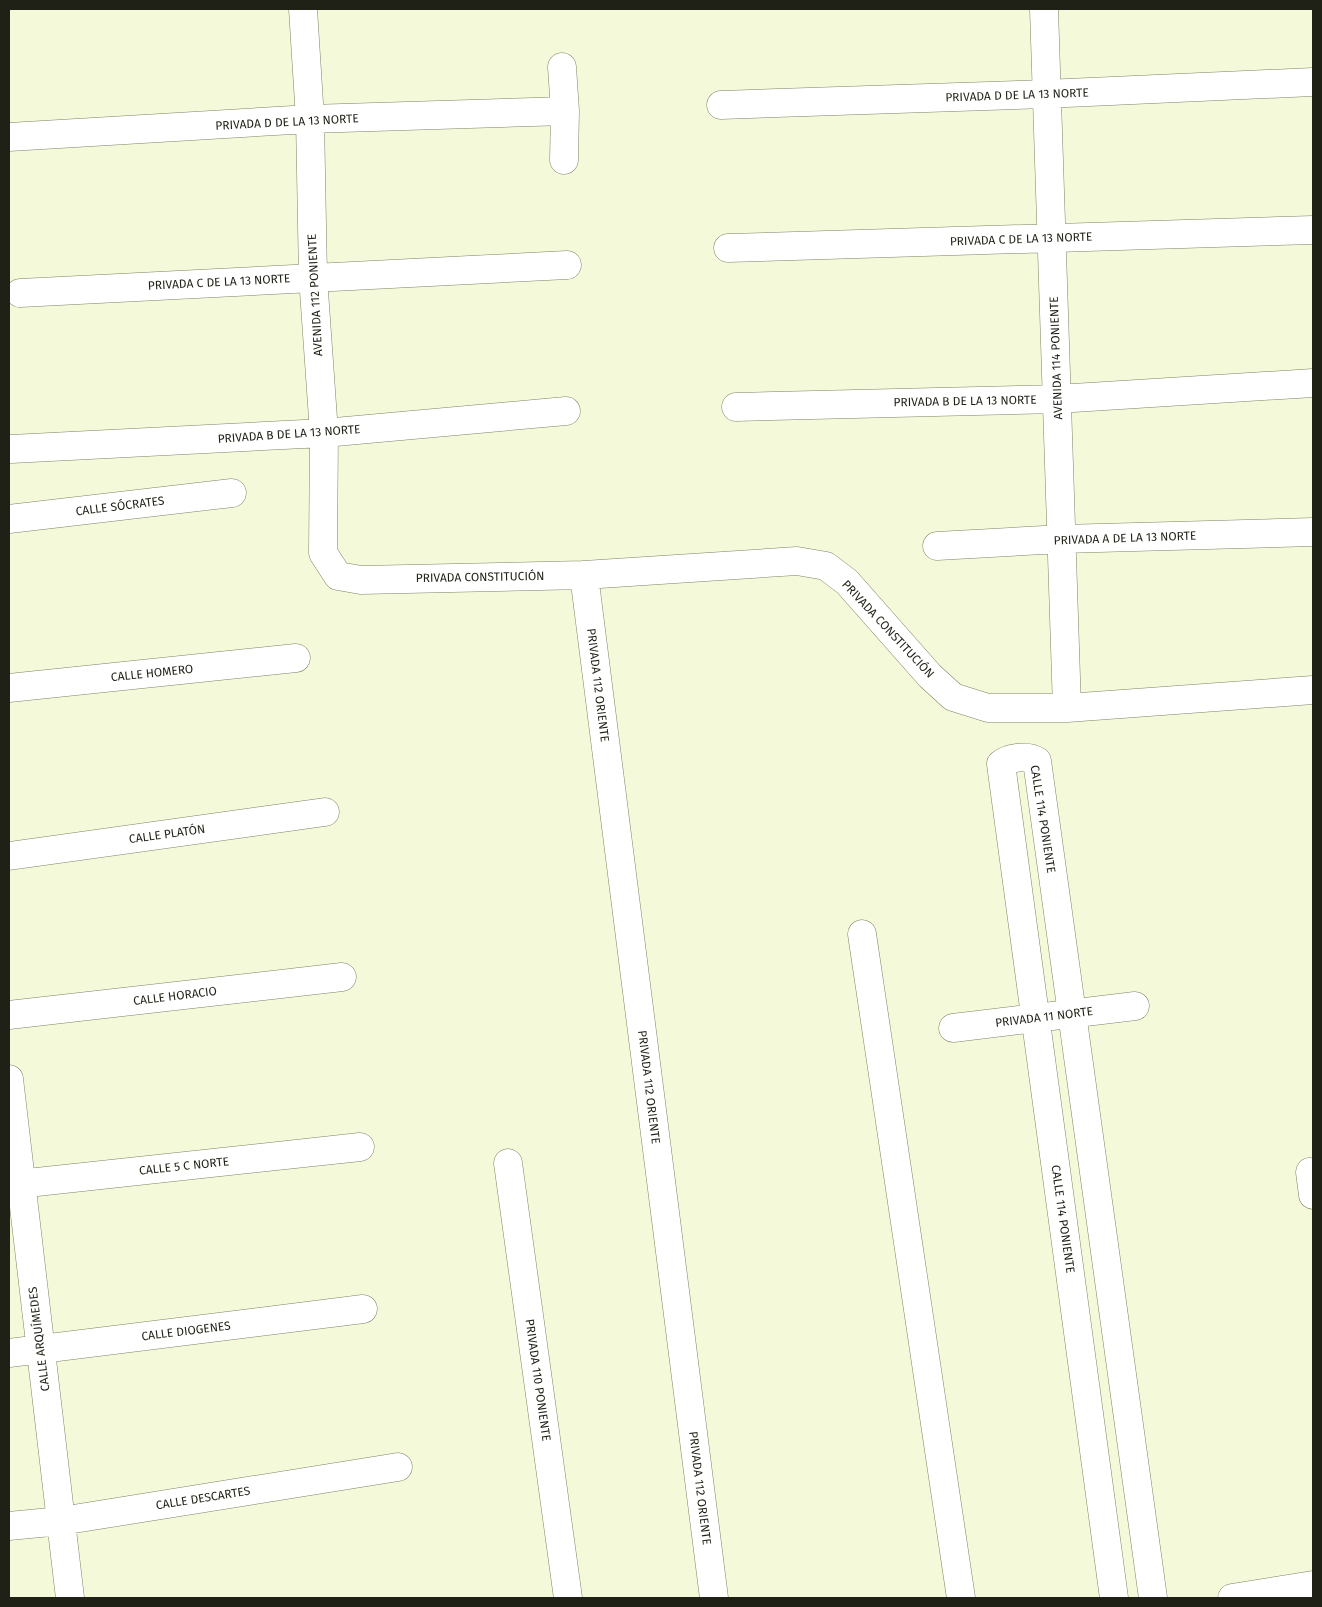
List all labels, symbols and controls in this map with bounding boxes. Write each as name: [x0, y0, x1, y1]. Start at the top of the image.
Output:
street label: PRIVADA D DE LA 13 NORTE: [945, 85, 1089, 105]
street label: PRIVADA D DE LA 13 NORTE: [215, 111, 359, 133]
street label: PRIVADA C DE LA 13 NORTE: [950, 230, 1092, 248]
street label: AVENIDA 112 PONIENTE: [305, 233, 325, 357]
street label: PRIVADA C DE LA 13 NORTE: [147, 271, 291, 293]
street label: AVENIDA 114 PONIENTE: [1047, 296, 1065, 420]
street label: PRIVADA B DE LA 13 NORTE: [893, 393, 1037, 409]
street label: PRIVADA B DE LA 13 NORTE: [217, 422, 361, 446]
street label: CALLE SÓCRATES: [75, 493, 166, 518]
street label: PRIVADA A DE LA 13 NORTE: [1053, 529, 1197, 547]
street label: PRIVADA CONSTITUCIÓN: [416, 568, 544, 585]
street label: PRIVADA CONSTITUCIÓN: [839, 576, 938, 681]
street label: PRIVADA 112 ORIENTE: [584, 627, 612, 743]
street label: CALLE HOMERO: [110, 662, 194, 684]
street label: CALLE 114 PONIENTE: [1028, 764, 1058, 874]
street label: CALLE PLATÓN: [128, 821, 206, 846]
street label: CALLE HORACIO: [132, 984, 218, 1008]
street label: PRIVADA 11 NORTE: [994, 1004, 1094, 1030]
street label: PRIVADA 112 ORIENTE: [635, 1029, 663, 1145]
street label: CALLE 5 C NORTE: [138, 1154, 230, 1178]
street label: CALLE 114 PONIENTE: [1048, 1164, 1078, 1274]
street label: CALLE ARQUÍMEDES: [25, 1285, 52, 1392]
street label: PRIVADA 110 PONIENTE: [522, 1318, 554, 1442]
street label: CALLE DIOGENES: [141, 1319, 232, 1343]
street label: PRIVADA 112 ORIENTE: [686, 1430, 714, 1546]
street label: CALLE DESCARTES: [155, 1484, 252, 1512]

